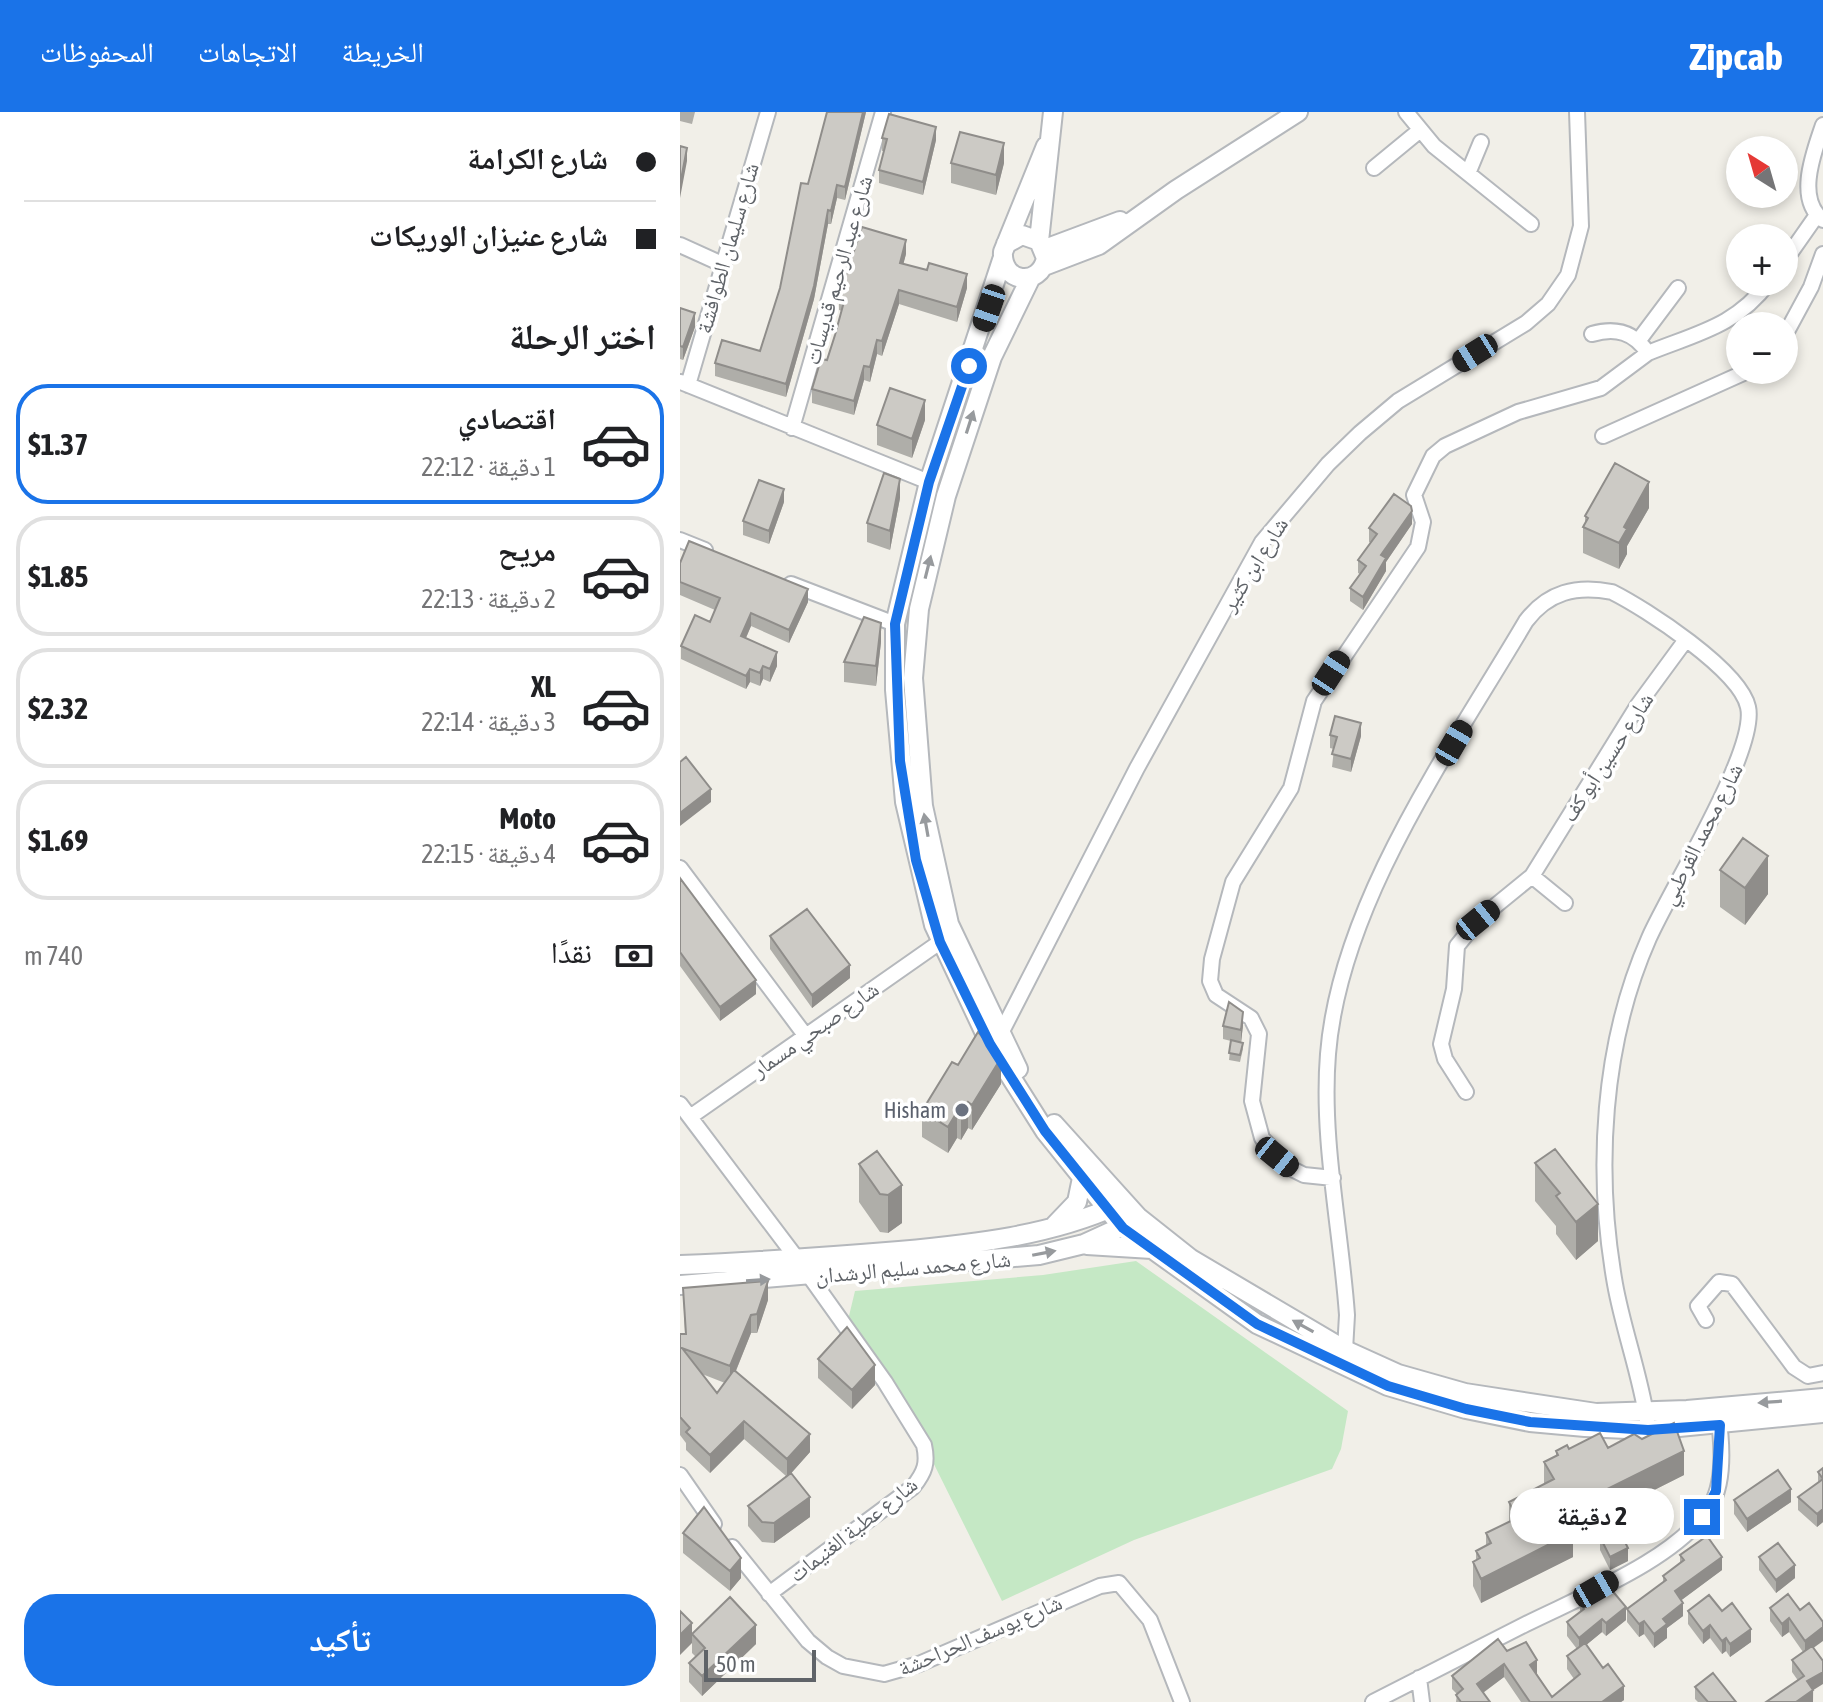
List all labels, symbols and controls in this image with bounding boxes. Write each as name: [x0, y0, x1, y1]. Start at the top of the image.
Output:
text: Zipcab: [1689, 35, 1783, 78]
text: المحفوظات: [40, 36, 154, 68]
text: الاتجاهات: [198, 36, 297, 68]
text: الخريطة: [341, 36, 424, 68]
north arrow: [1726, 136, 1798, 208]
map controls: [1726, 136, 1798, 384]
text: شارع الكرامة: [467, 141, 608, 175]
street label: شارع سليمان الطوافشة: [690, 160, 765, 337]
street label: شارع عبد الرحيم قديسات: [799, 172, 879, 368]
text: شارع عنيزان الوريكات: [369, 218, 608, 252]
button: +: [1726, 224, 1798, 296]
car: [970, 281, 1008, 335]
button: −: [1726, 312, 1798, 384]
text: اختر الرحلة: [509, 315, 656, 357]
car: [1448, 330, 1502, 376]
route start: [951, 348, 987, 384]
text: اقتصادي: [458, 401, 556, 435]
icon: car: [580, 408, 652, 480]
one-way arrow: [965, 410, 977, 434]
text: $1.37: [28, 427, 88, 461]
text: 1 دقيقة · 22:12: [421, 452, 556, 482]
street label: شارع ابن كثير: [1214, 512, 1294, 617]
text: مريح: [498, 533, 556, 567]
icon: car: [580, 540, 652, 612]
one-way arrow: [922, 554, 934, 579]
text: $1.85: [28, 559, 88, 593]
text: 2 دقيقة · 22:13: [421, 584, 556, 614]
car: [1308, 646, 1354, 700]
text: XL: [531, 669, 556, 703]
icon: car: [580, 672, 652, 744]
street label: شارع حسين أبو كف: [1556, 687, 1659, 827]
text: $2.32: [28, 691, 88, 725]
text: 3 دقيقة · 22:14: [421, 707, 556, 737]
car: [1432, 716, 1476, 770]
street label: شارع محمد القرطبي: [1654, 759, 1752, 911]
text: Moto: [499, 801, 556, 835]
icon: car: [580, 804, 652, 876]
one-way arrow: [920, 812, 932, 837]
text: $1.69: [28, 823, 88, 857]
text: 4 دقيقة · 22:15: [421, 839, 556, 869]
car: [1452, 896, 1504, 944]
icon: cash: [612, 934, 656, 978]
text: نقدًا: [551, 935, 592, 969]
text: 740 m: [24, 941, 83, 971]
street label: شارع صبحي مسمار: [746, 976, 886, 1087]
place label: Hisham: [884, 1097, 946, 1123]
marker: Hisham: [953, 1101, 971, 1119]
car: [1251, 1133, 1303, 1181]
street label: شارع محمد سليم الرشدان: [814, 1245, 1012, 1290]
one-way arrow: [1032, 1247, 1057, 1259]
one-way arrow: [746, 1273, 771, 1286]
one-way arrow: [1292, 1319, 1314, 1333]
one-way arrow: [1757, 1396, 1782, 1409]
street label: شارع عطية الغنيمات: [784, 1471, 923, 1588]
callout: 2 دقيقة: [1510, 1489, 1674, 1545]
route end: [1684, 1499, 1720, 1535]
text: 2 دقيقة: [1557, 1501, 1627, 1531]
car: [1569, 1567, 1623, 1611]
street label: شارع يوسف الحراحشة: [894, 1589, 1066, 1682]
button: تأكيد: [24, 1594, 656, 1686]
scale bar: [704, 1646, 816, 1682]
text: 50 m: [716, 1651, 756, 1677]

